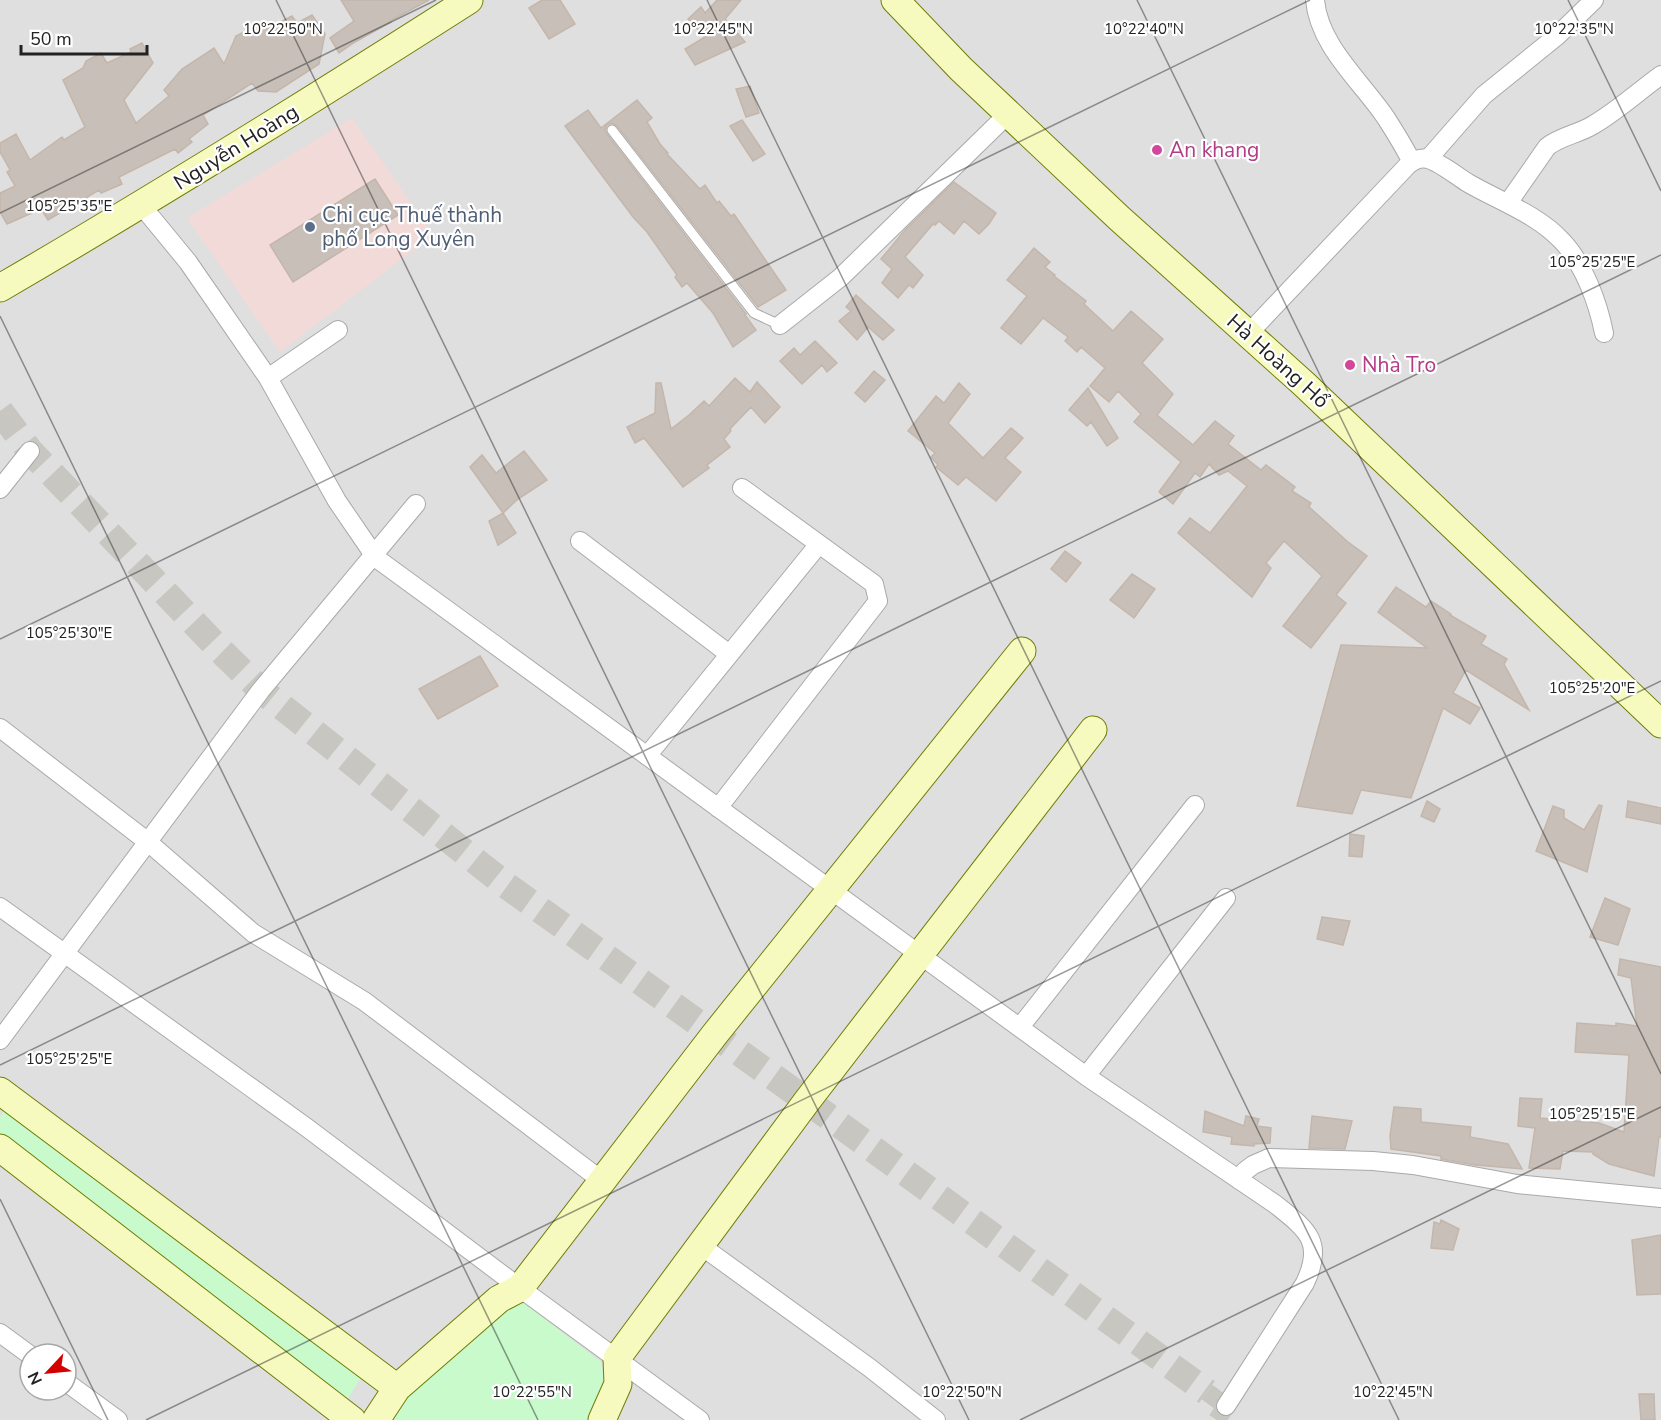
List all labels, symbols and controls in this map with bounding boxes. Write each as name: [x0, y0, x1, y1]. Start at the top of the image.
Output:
scale bar: [21, 18, 147, 56]
text: 10°22'50"N: [243, 19, 323, 39]
text: 10°22'45"N: [673, 19, 753, 39]
text: 10°22'40"N: [1104, 19, 1184, 39]
text: 10°22'35"N: [1534, 19, 1614, 39]
text: 50 m: [30, 27, 72, 51]
street label: Nguyễn Hoàng: [168, 98, 304, 196]
place label: An khang: [1169, 136, 1259, 164]
marker: An khang: [1150, 143, 1164, 157]
text: 105°25'35"E: [26, 196, 112, 216]
place label: Chi cục Thuế thành phố Long Xuyên: [322, 201, 502, 253]
marker: Chi cục Thuế thành phố Long Xuyên: [303, 220, 317, 234]
text: 105°25'25"E: [1549, 252, 1635, 272]
street label: Hà Hoàng Hổ: [1221, 308, 1335, 414]
place label: Nhà Tro: [1362, 351, 1436, 379]
marker: Nhà Tro: [1343, 358, 1357, 372]
text: 105°25'30"E: [26, 623, 112, 643]
text: 105°25'20"E: [1549, 678, 1635, 698]
text: 105°25'25"E: [26, 1049, 112, 1069]
text: 105°25'15"E: [1549, 1104, 1635, 1124]
north arrow: [18, 1342, 78, 1402]
text: N: [23, 1368, 48, 1388]
text: 10°22'55"N: [492, 1382, 572, 1402]
text: 10°22'50"N: [922, 1382, 1002, 1402]
text: 10°22'45"N: [1353, 1382, 1433, 1402]

